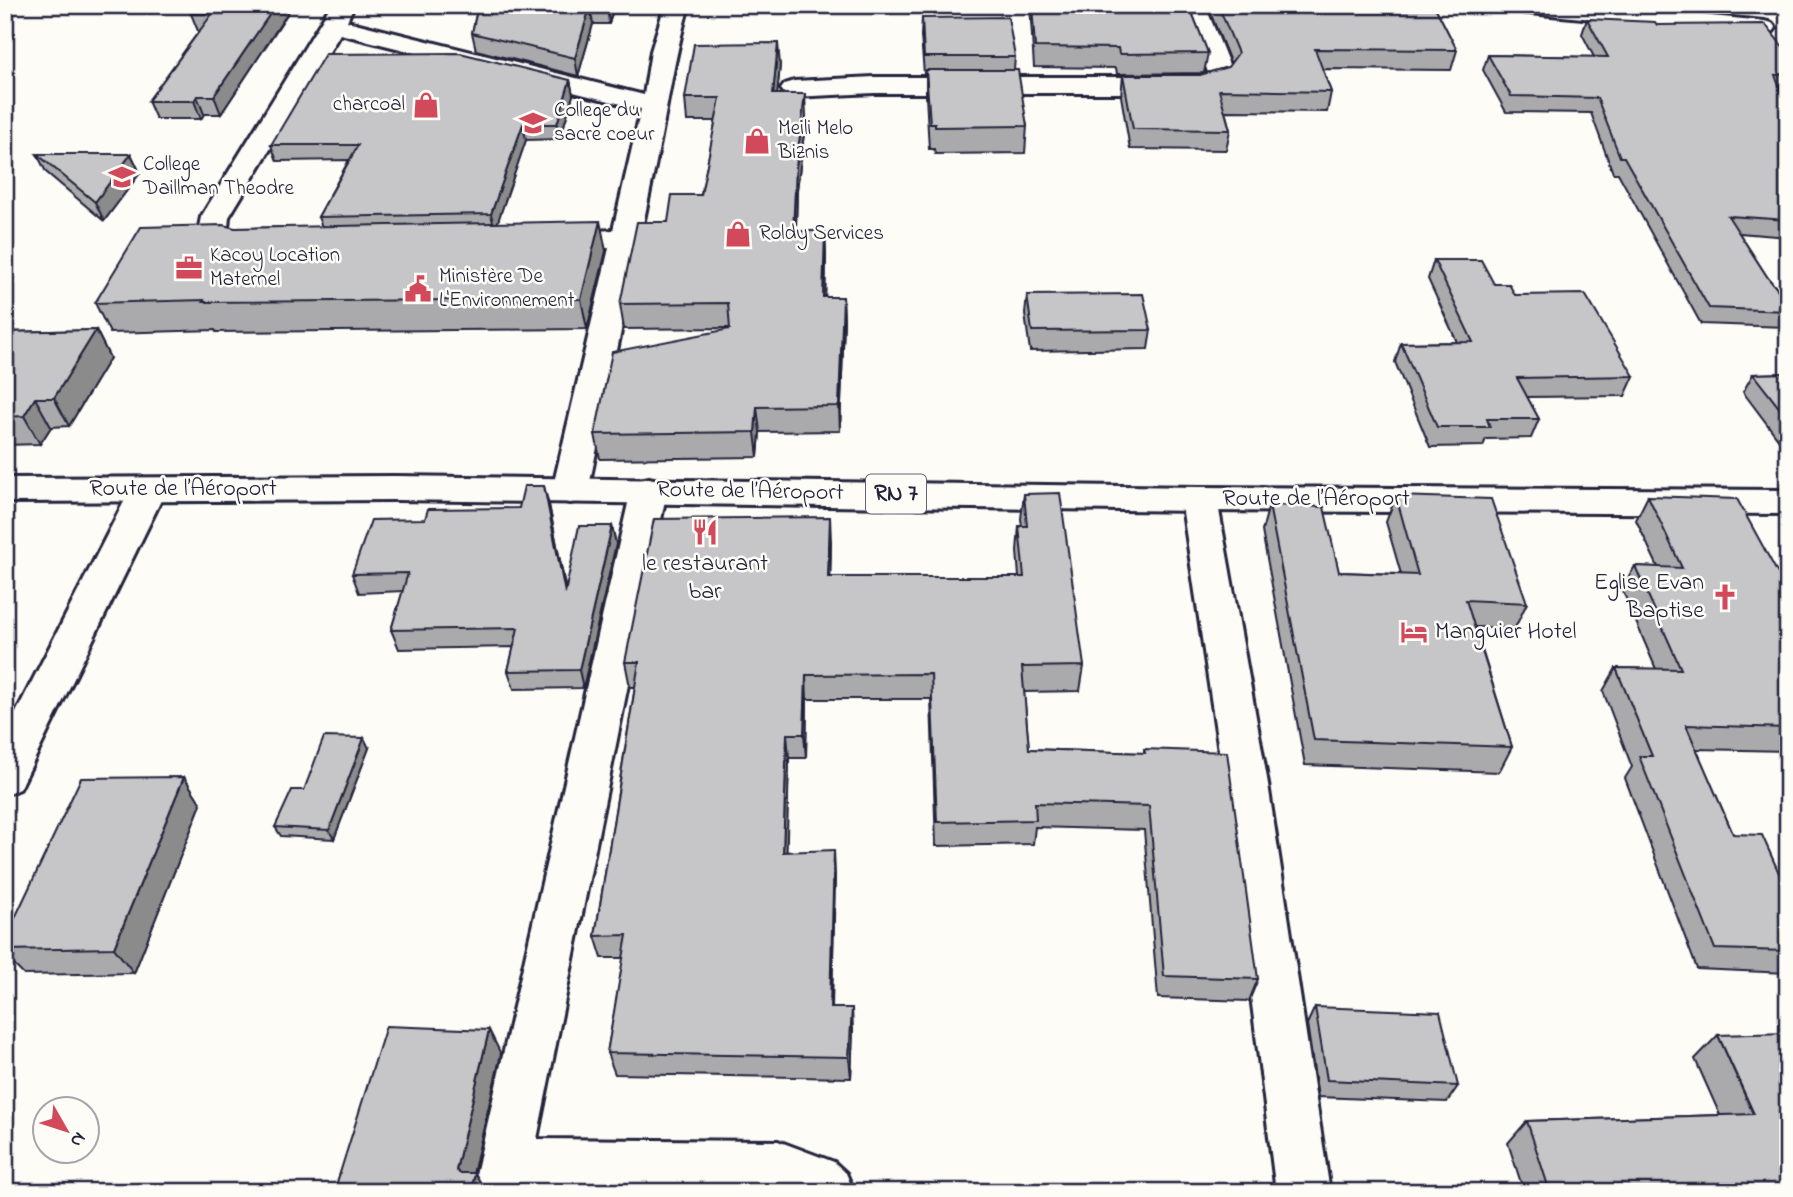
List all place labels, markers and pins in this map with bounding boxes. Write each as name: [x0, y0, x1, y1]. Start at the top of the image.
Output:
place label: charcoal: [333, 90, 405, 120]
shop icon: charcoal: [411, 90, 441, 120]
place label: College du sacre coeur: [554, 96, 655, 150]
school or university icon: College du sacre coeur: [518, 108, 548, 138]
place label: Meili Melo Biznis: [777, 114, 853, 168]
shop icon: Meili Melo Biznis: [742, 126, 772, 156]
place label: College Daillman Theodre: [142, 150, 294, 204]
school or university icon: College Daillman Theodre: [107, 162, 137, 192]
shop icon: Roldy Services: [723, 219, 753, 249]
place label: Roldy Services: [759, 219, 884, 251]
place label: Kacoy Location Maternel: [210, 241, 340, 295]
office icon: Kacoy Location Maternel: [174, 253, 204, 283]
place label: Ministère De L'Environnement: [439, 262, 575, 316]
public building icon: Ministère De L'Environnement: [403, 274, 433, 304]
restaurant icon: le restaurant bar: [690, 517, 720, 547]
place label: le restaurant bar: [642, 547, 768, 610]
place label: Eglise Evan Baptise: [1594, 566, 1704, 629]
church icon: Eglise Evan Baptise: [1710, 582, 1740, 612]
place label: Manguier Hotel: [1435, 615, 1577, 650]
hotel icon: Manguier Hotel: [1399, 617, 1429, 647]

